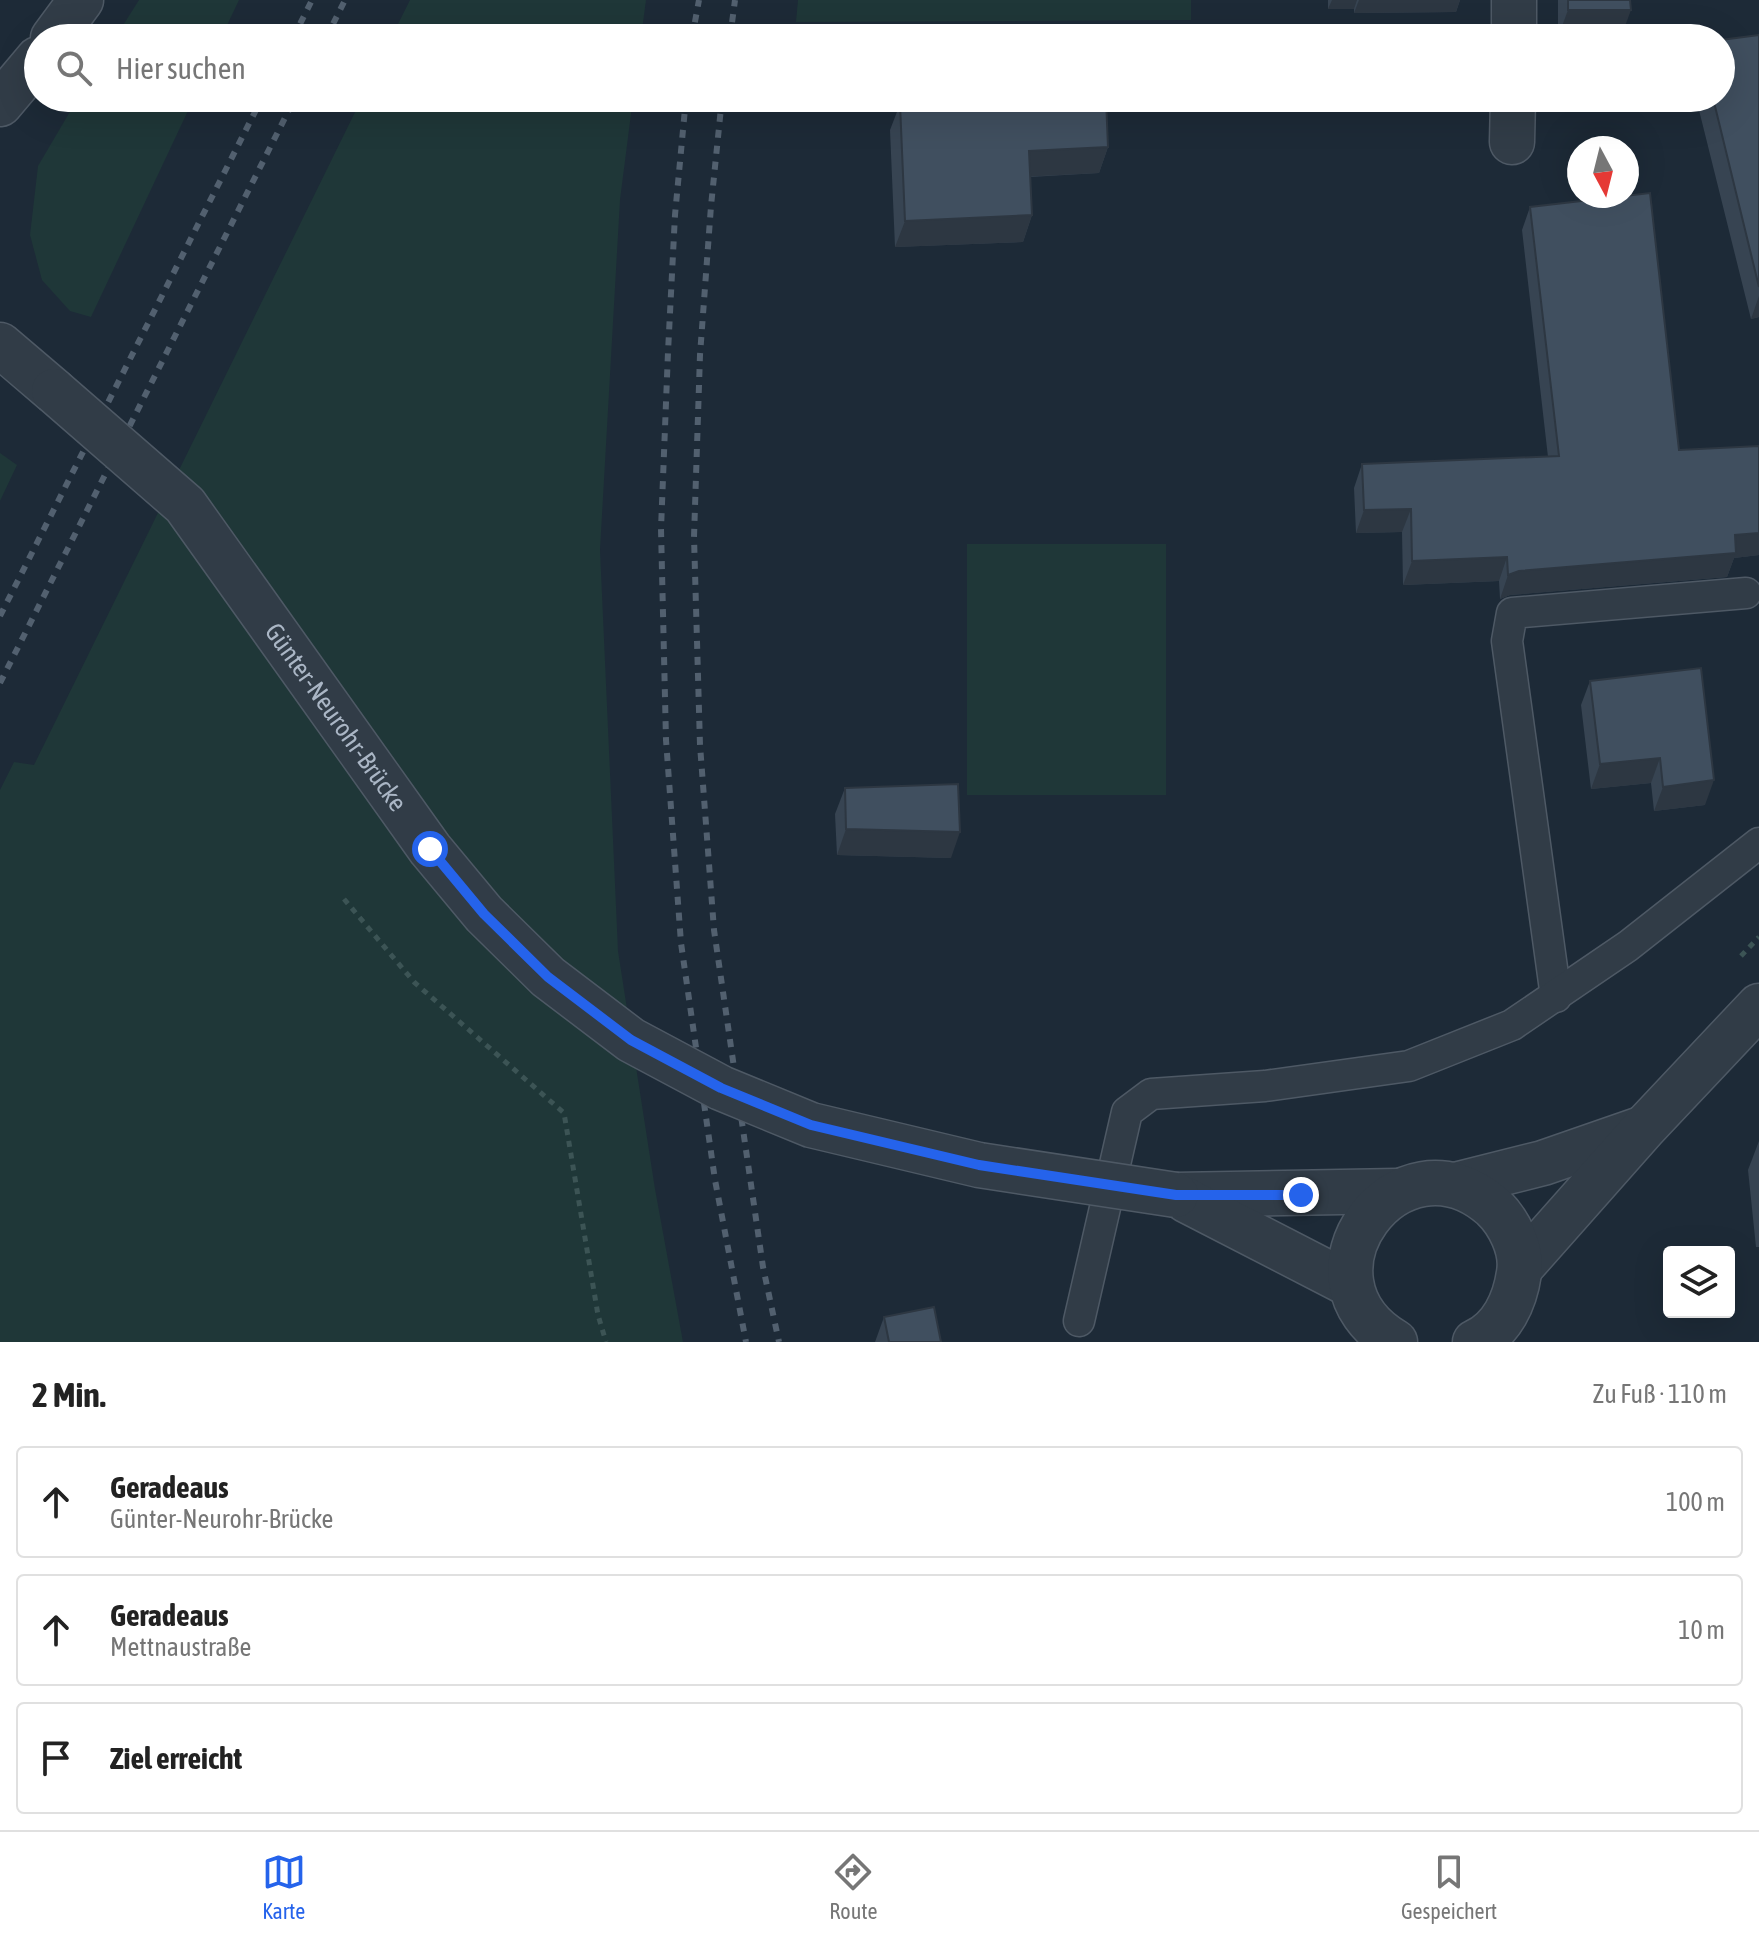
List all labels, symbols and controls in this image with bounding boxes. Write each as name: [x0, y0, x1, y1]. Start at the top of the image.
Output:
search box: [24, 24, 1735, 112]
icon: search: [52, 46, 96, 90]
text: Hier suchen: [116, 51, 246, 85]
north arrow: [1567, 136, 1639, 208]
street label: Günter-Neurohr-Brücke: [259, 617, 413, 817]
route start: [412, 831, 448, 867]
route end: [1283, 1177, 1319, 1213]
map controls: [1663, 1246, 1735, 1318]
button: layers: [1663, 1246, 1735, 1318]
text: 2 Min.: [32, 1375, 106, 1414]
text: Zu Fuß · 110 m: [1593, 1379, 1727, 1409]
text: Geradeaus: [110, 1470, 229, 1504]
icon: ahead: [34, 1480, 78, 1524]
text: 100 m: [1666, 1487, 1725, 1517]
text: Günter-Neurohr-Brücke: [110, 1504, 333, 1534]
text: Geradeaus: [110, 1598, 229, 1632]
icon: ahead: [34, 1608, 78, 1652]
text: 10 m: [1678, 1615, 1725, 1645]
text: Mettnaustraße: [110, 1632, 251, 1662]
icon: arrive: [34, 1736, 78, 1780]
text: Ziel erreicht: [110, 1741, 242, 1775]
tab: Karte: [262, 1850, 306, 1924]
tab: Route: [829, 1850, 877, 1924]
tab: Gespeichert: [1401, 1850, 1497, 1924]

